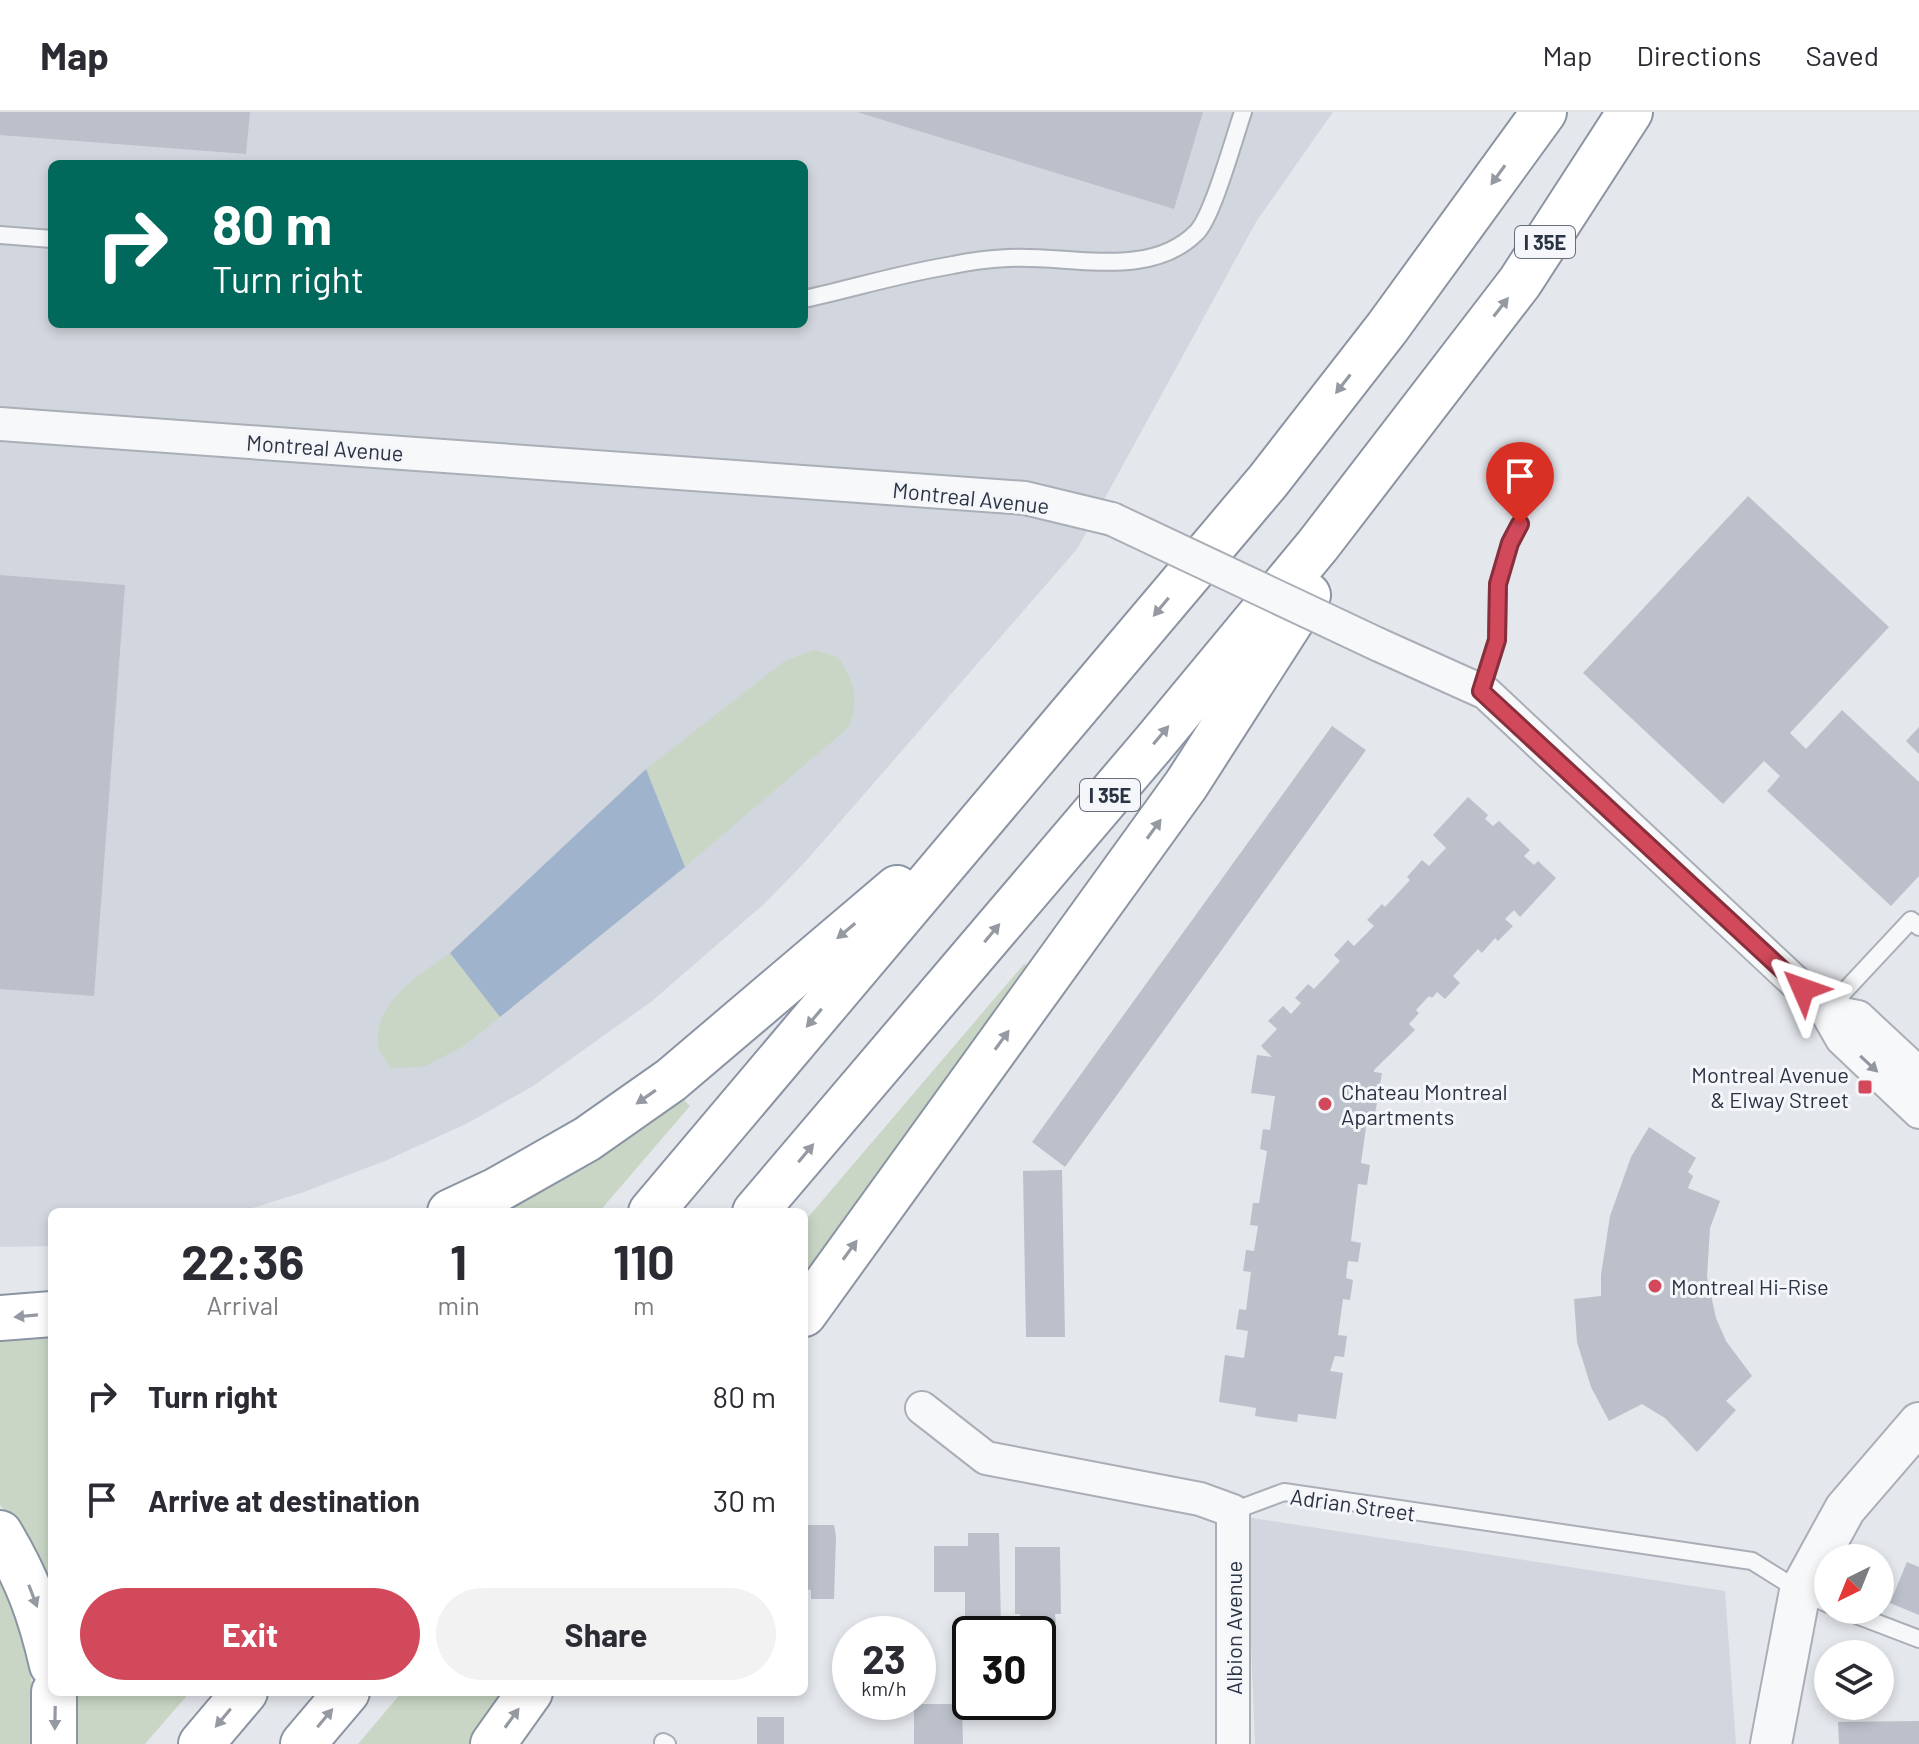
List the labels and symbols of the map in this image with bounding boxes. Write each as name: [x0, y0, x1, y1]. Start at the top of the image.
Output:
one-way arrow: [1491, 165, 1506, 186]
road number: I 35E: [1515, 226, 1575, 258]
one-way arrow: [1493, 297, 1509, 317]
one-way arrow: [1336, 374, 1352, 394]
street label: Montreal Avenue: [245, 429, 405, 465]
pin: [1486, 442, 1554, 524]
street label: Montreal Avenue: [891, 476, 1051, 518]
one-way arrow: [1153, 597, 1170, 617]
one-way arrow: [1152, 725, 1169, 745]
road number: I 35E: [1080, 779, 1140, 811]
one-way arrow: [1146, 818, 1161, 839]
one-way arrow: [836, 922, 856, 939]
one-way arrow: [983, 924, 1000, 944]
position arrow: [1761, 947, 1845, 1031]
one-way arrow: [806, 1008, 823, 1028]
one-way arrow: [994, 1029, 1009, 1050]
one-way arrow: [1859, 1055, 1878, 1073]
place label: Montreal Avenue & Elway Street: [1691, 1061, 1849, 1112]
place label: Chateau Montreal Apartments: [1341, 1078, 1508, 1129]
marker: Montreal Avenue & Elway Street: [1856, 1078, 1874, 1096]
one-way arrow: [635, 1089, 656, 1105]
marker: Chateau Montreal Apartments: [1316, 1095, 1334, 1113]
one-way arrow: [797, 1143, 814, 1163]
one-way arrow: [841, 1240, 857, 1261]
place label: Montreal Hi-Rise: [1671, 1273, 1829, 1299]
marker: Montreal Hi-Rise: [1646, 1277, 1664, 1295]
one-way arrow: [13, 1310, 38, 1323]
street label: Adrian Street: [1289, 1482, 1417, 1526]
north arrow: [1814, 1544, 1894, 1624]
street label: Albion Avenue: [1220, 1561, 1246, 1695]
one-way arrow: [27, 1584, 40, 1608]
speed limit sign: 30: [952, 1616, 1056, 1720]
one-way arrow: [49, 1706, 61, 1731]
one-way arrow: [215, 1708, 232, 1728]
one-way arrow: [316, 1708, 333, 1728]
one-way arrow: [503, 1708, 519, 1728]

